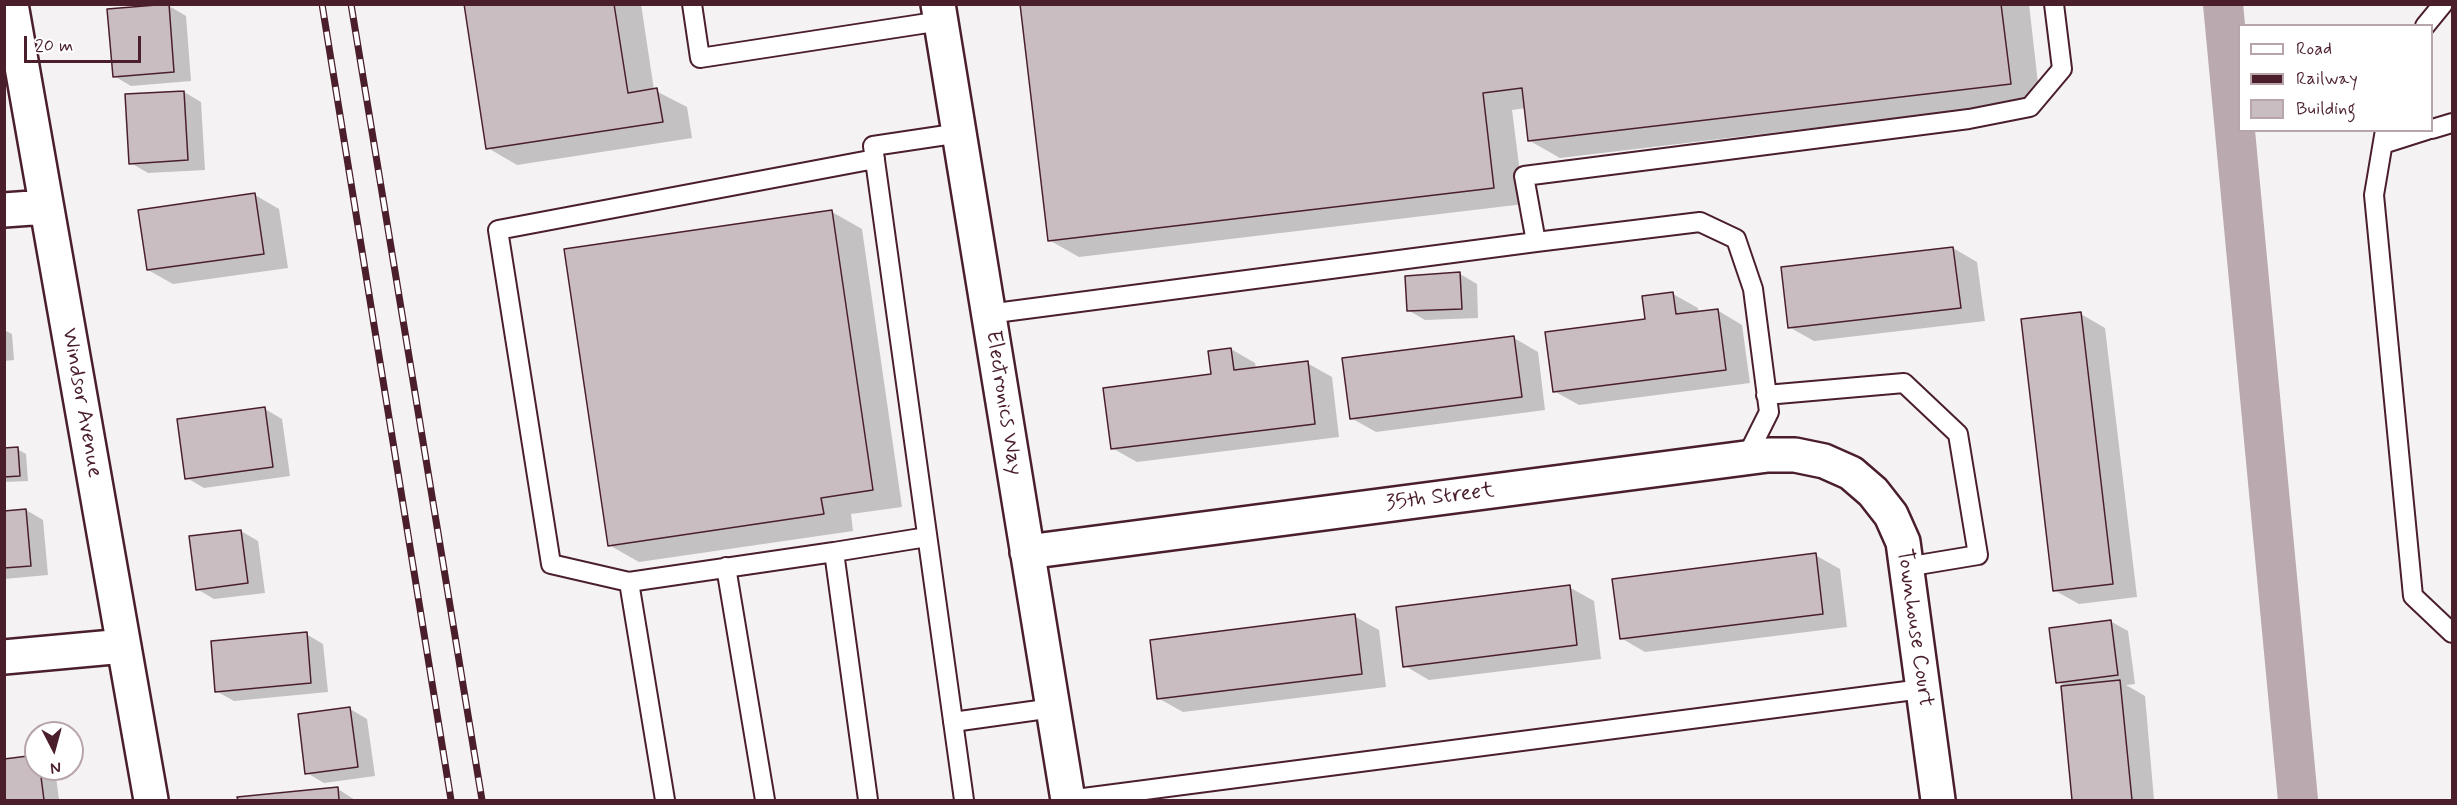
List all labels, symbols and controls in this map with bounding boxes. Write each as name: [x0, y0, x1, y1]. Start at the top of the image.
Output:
scale bar: [27, 24, 144, 62]
legend: [2238, 24, 2433, 132]
text: 20 m: [35, 34, 73, 58]
text: Road: [2296, 37, 2332, 61]
text: Railway: [2296, 67, 2358, 91]
text: Building: [2296, 97, 2356, 121]
street label: Windsor Avenue: [55, 326, 107, 480]
street label: Electronics Way: [979, 329, 1027, 477]
street label: 35th Street: [1384, 478, 1496, 518]
street label: Townhouse Court: [1890, 547, 1938, 709]
north arrow: [24, 721, 84, 781]
text: N: [49, 756, 62, 778]

